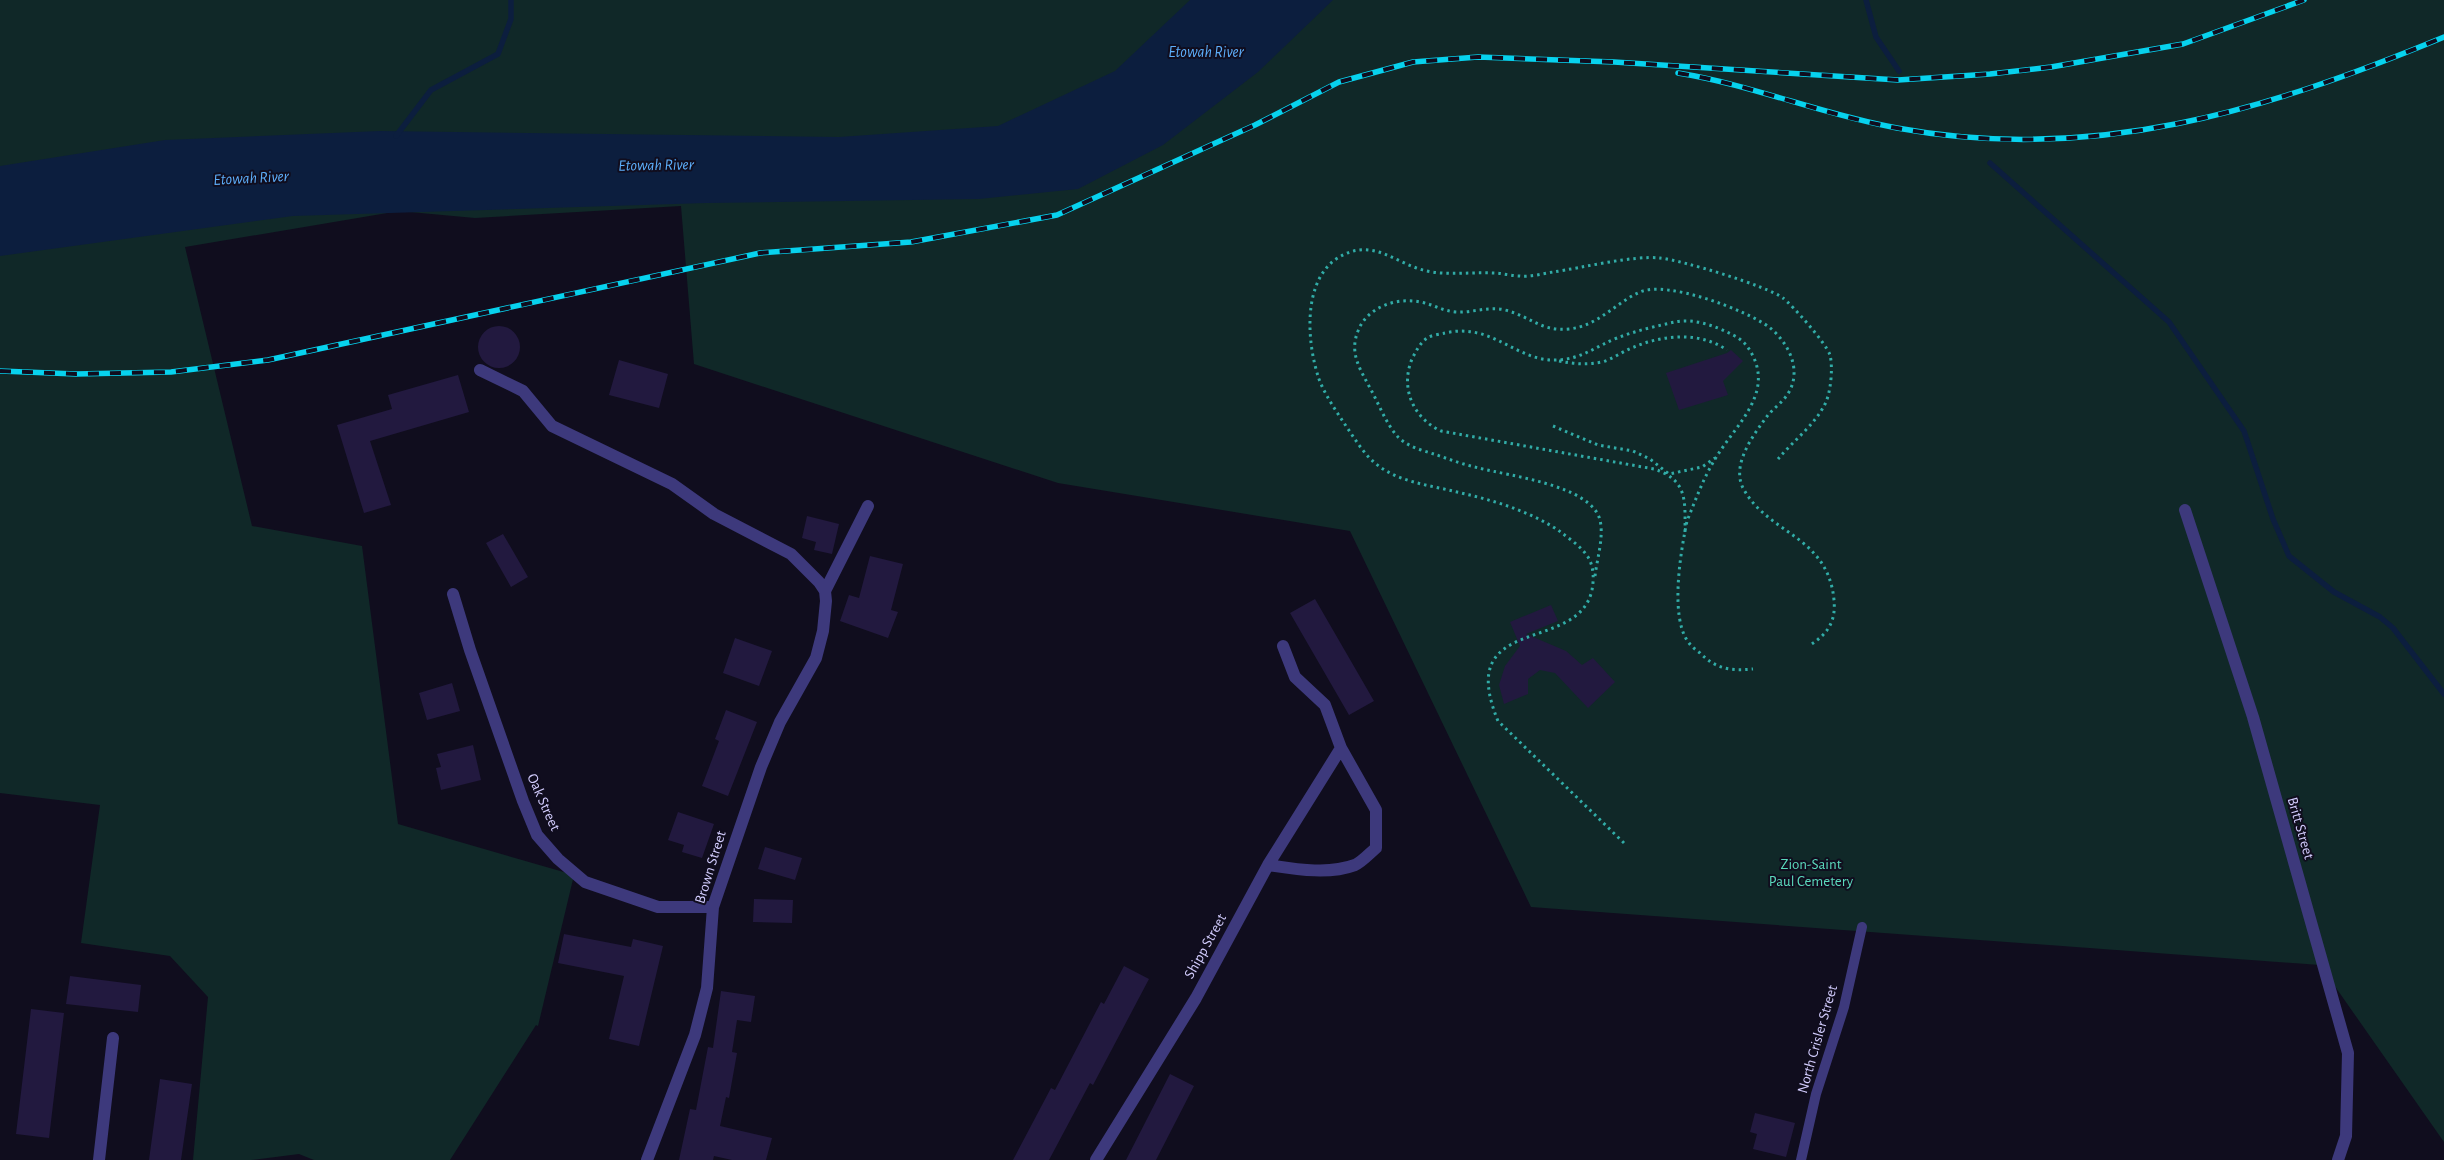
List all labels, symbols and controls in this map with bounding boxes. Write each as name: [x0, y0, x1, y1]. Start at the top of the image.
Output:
water label: Etowah River: [1168, 44, 1245, 60]
water label: Etowah River: [618, 156, 695, 174]
water label: Etowah River: [213, 168, 290, 188]
street label: Oak Street: [524, 771, 563, 833]
street label: Britt Street: [2285, 795, 2317, 861]
street label: Brown Street: [692, 829, 729, 905]
park label: Zion-Saint Paul Cemetery: [1769, 857, 1854, 889]
street label: Shipp Street: [1182, 911, 1229, 981]
street label: North Crisler Street: [1795, 983, 1840, 1095]

